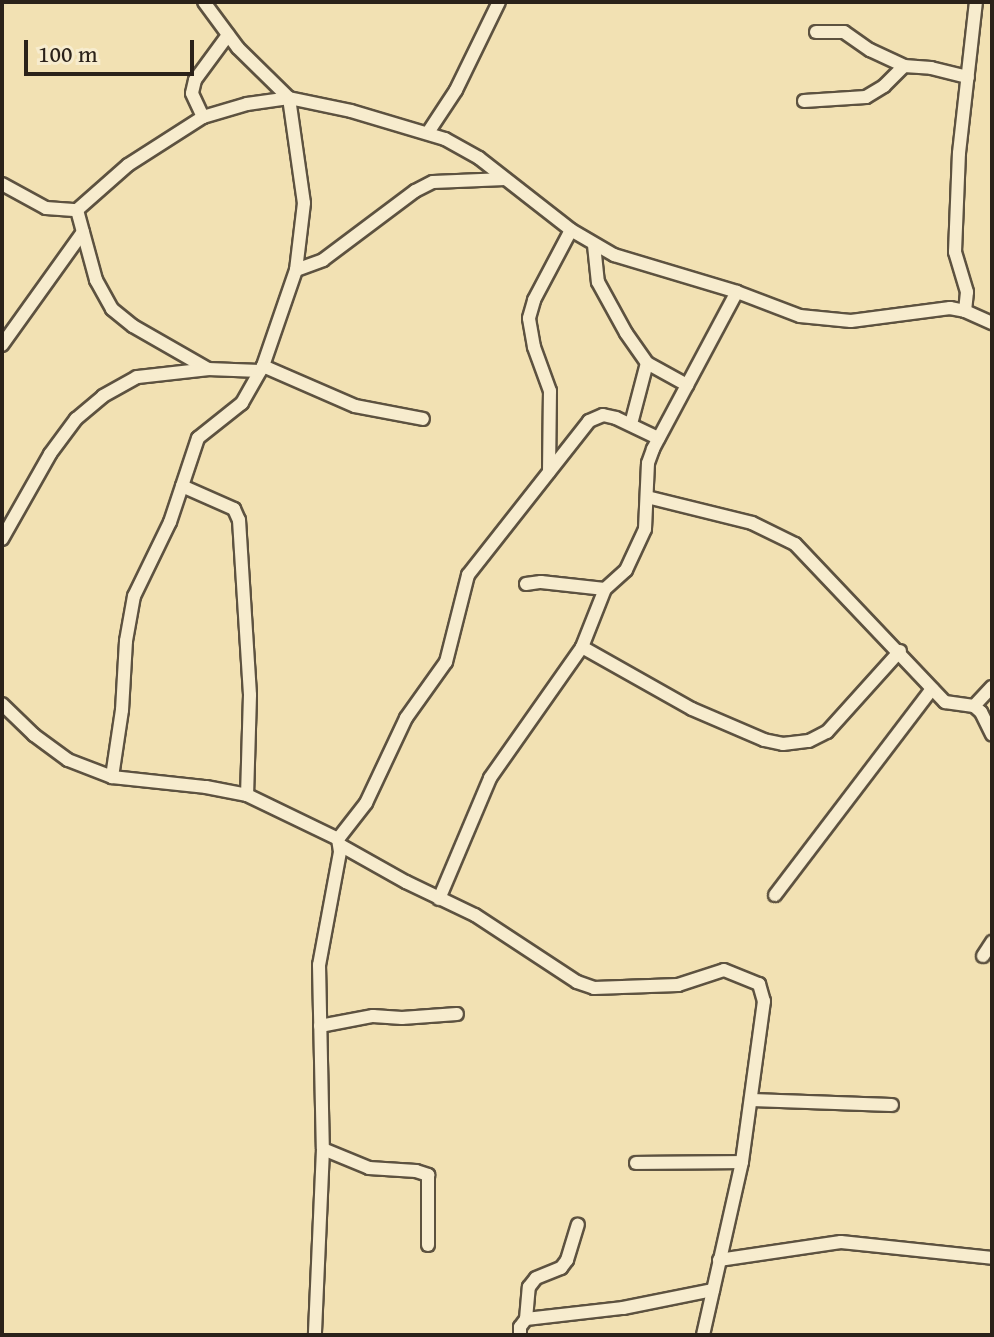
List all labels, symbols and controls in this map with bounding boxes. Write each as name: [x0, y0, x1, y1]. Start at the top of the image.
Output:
scale bar: [28, 24, 198, 74]
text: 100 m: [38, 36, 98, 71]

